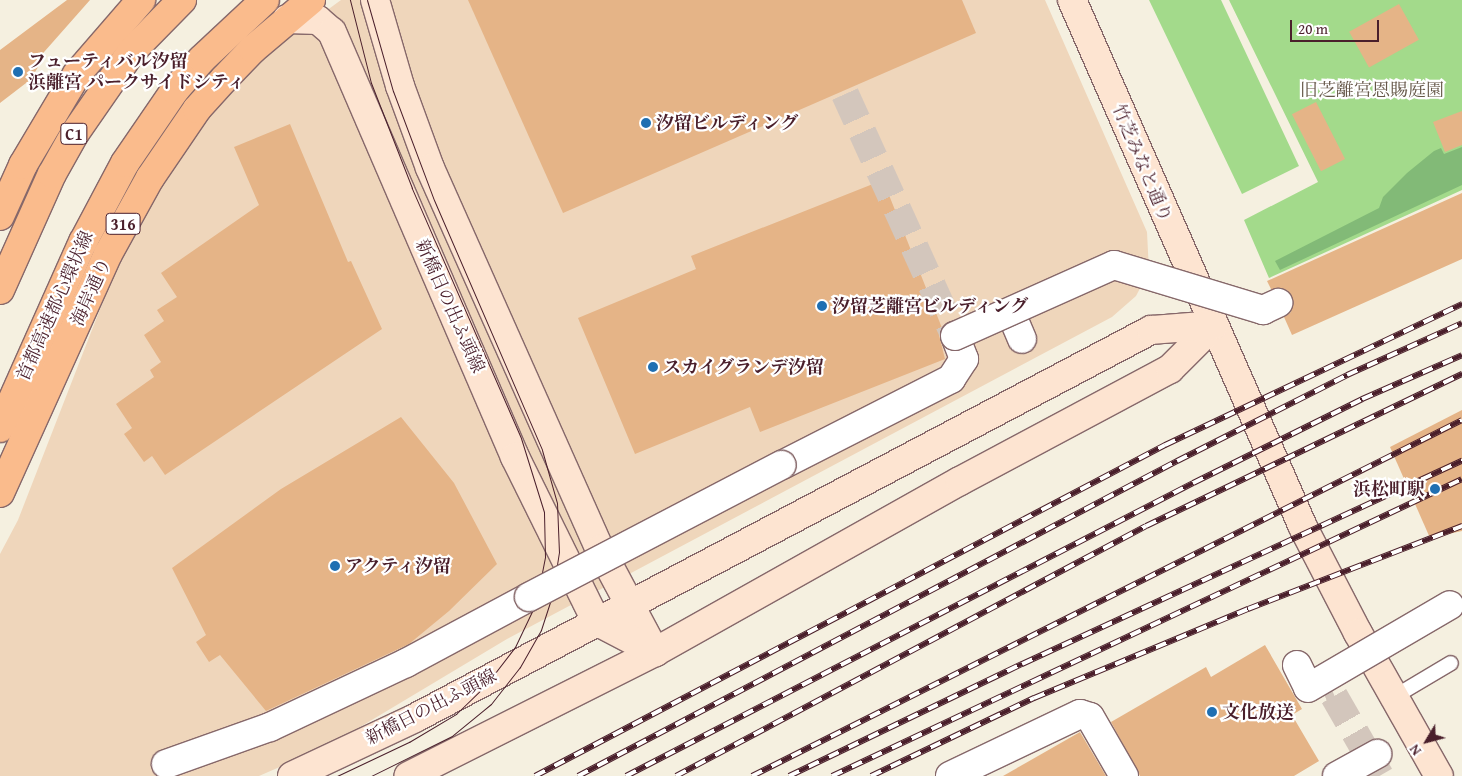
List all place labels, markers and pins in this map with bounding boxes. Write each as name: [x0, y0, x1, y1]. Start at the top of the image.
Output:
place label: フューティバル汐留 浜離宮 パークサイドシティ: [28, 51, 248, 94]
marker: フューティバル汐留 浜離宮 パークサイドシティ: [12, 66, 24, 78]
place label: 汐留ビルディング: [656, 112, 800, 134]
marker: 汐留ビルディング: [640, 117, 652, 129]
place label: 汐留芝離宮ビルディング: [832, 295, 1030, 317]
marker: 汐留芝離宮ビルディング: [816, 300, 828, 312]
place label: スカイグランデ汐留: [663, 356, 825, 378]
marker: スカイグランデ汐留: [647, 361, 659, 373]
place label: 浜松町駅: [1353, 478, 1425, 500]
marker: 浜松町駅: [1429, 483, 1441, 495]
place label: アクティ汐留: [345, 555, 453, 577]
marker: アクティ汐留: [329, 560, 341, 572]
place label: 文化放送: [1222, 701, 1294, 723]
marker: 文化放送: [1206, 706, 1218, 718]

